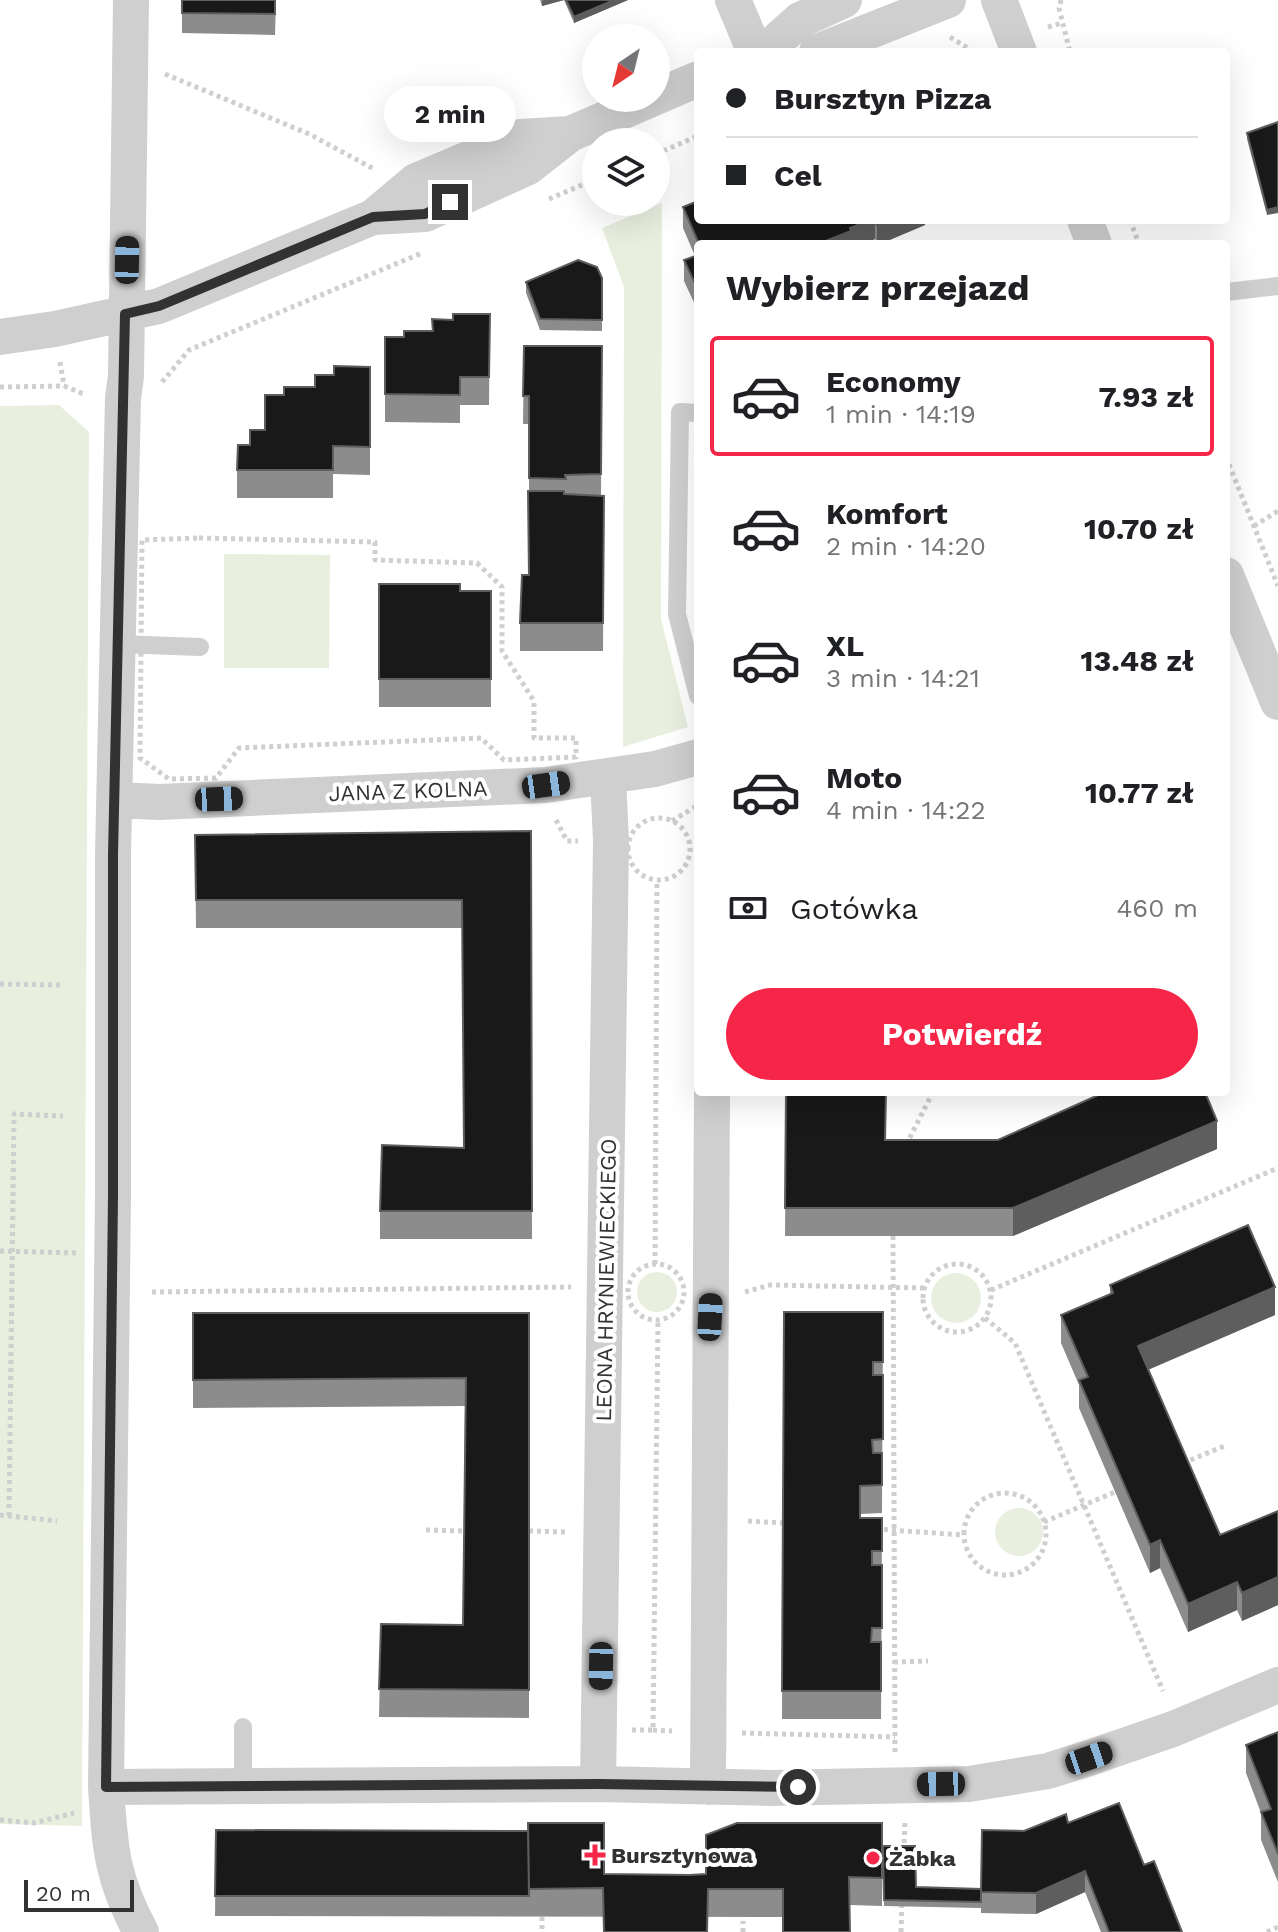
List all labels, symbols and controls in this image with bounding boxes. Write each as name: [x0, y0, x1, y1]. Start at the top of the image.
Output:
north arrow: [582, 24, 670, 112]
map controls: [582, 24, 670, 216]
text: Bursztyn Pizza: [774, 81, 992, 116]
callout: 2 min: [384, 86, 516, 142]
text: 2 min: [414, 99, 486, 129]
button: layers: [582, 128, 670, 216]
text: Cel: [774, 158, 822, 193]
route end: [432, 184, 468, 220]
car: [115, 236, 139, 284]
text: Wybierz przejazd: [726, 267, 1030, 309]
icon: car: [730, 360, 802, 432]
text: Economy: [826, 364, 961, 399]
text: 7.93 zł: [1099, 379, 1194, 414]
text: 1 min · 14:19: [826, 399, 976, 429]
icon: car: [730, 492, 802, 564]
text: Komfort: [826, 496, 948, 531]
text: 10.70 zł: [1084, 511, 1194, 546]
text: 2 min · 14:20: [826, 531, 986, 561]
icon: car: [730, 624, 802, 696]
text: XL: [826, 628, 864, 663]
text: 13.48 zł: [1080, 643, 1194, 678]
text: 3 min · 14:21: [826, 663, 980, 693]
icon: car: [730, 756, 802, 828]
text: Moto: [826, 760, 902, 795]
car: [521, 770, 571, 800]
text: 10.77 zł: [1085, 775, 1194, 810]
street label: JANA Z KOLNA: [328, 776, 488, 806]
car: [195, 786, 243, 812]
text: 4 min · 14:22: [826, 795, 986, 825]
icon: cash: [726, 886, 770, 930]
text: Gotówka: [790, 891, 918, 926]
text: 460 m: [1116, 893, 1198, 923]
button: Potwierdź: [726, 988, 1198, 1080]
street label: LEONA HRYNIEWIECKIEGO: [591, 1138, 621, 1422]
car: [697, 1292, 723, 1342]
car: [589, 1642, 613, 1690]
car: [1062, 1739, 1116, 1777]
route start: [780, 1769, 816, 1805]
car: [917, 1772, 965, 1796]
place label: Bursztynowa: [611, 1843, 753, 1868]
marker: Bursztynowa: [586, 1846, 604, 1864]
place label: Żabka: [889, 1846, 956, 1871]
marker: Żabka: [864, 1849, 882, 1867]
scale bar: [24, 1876, 134, 1912]
text: 20 m: [36, 1881, 91, 1906]

